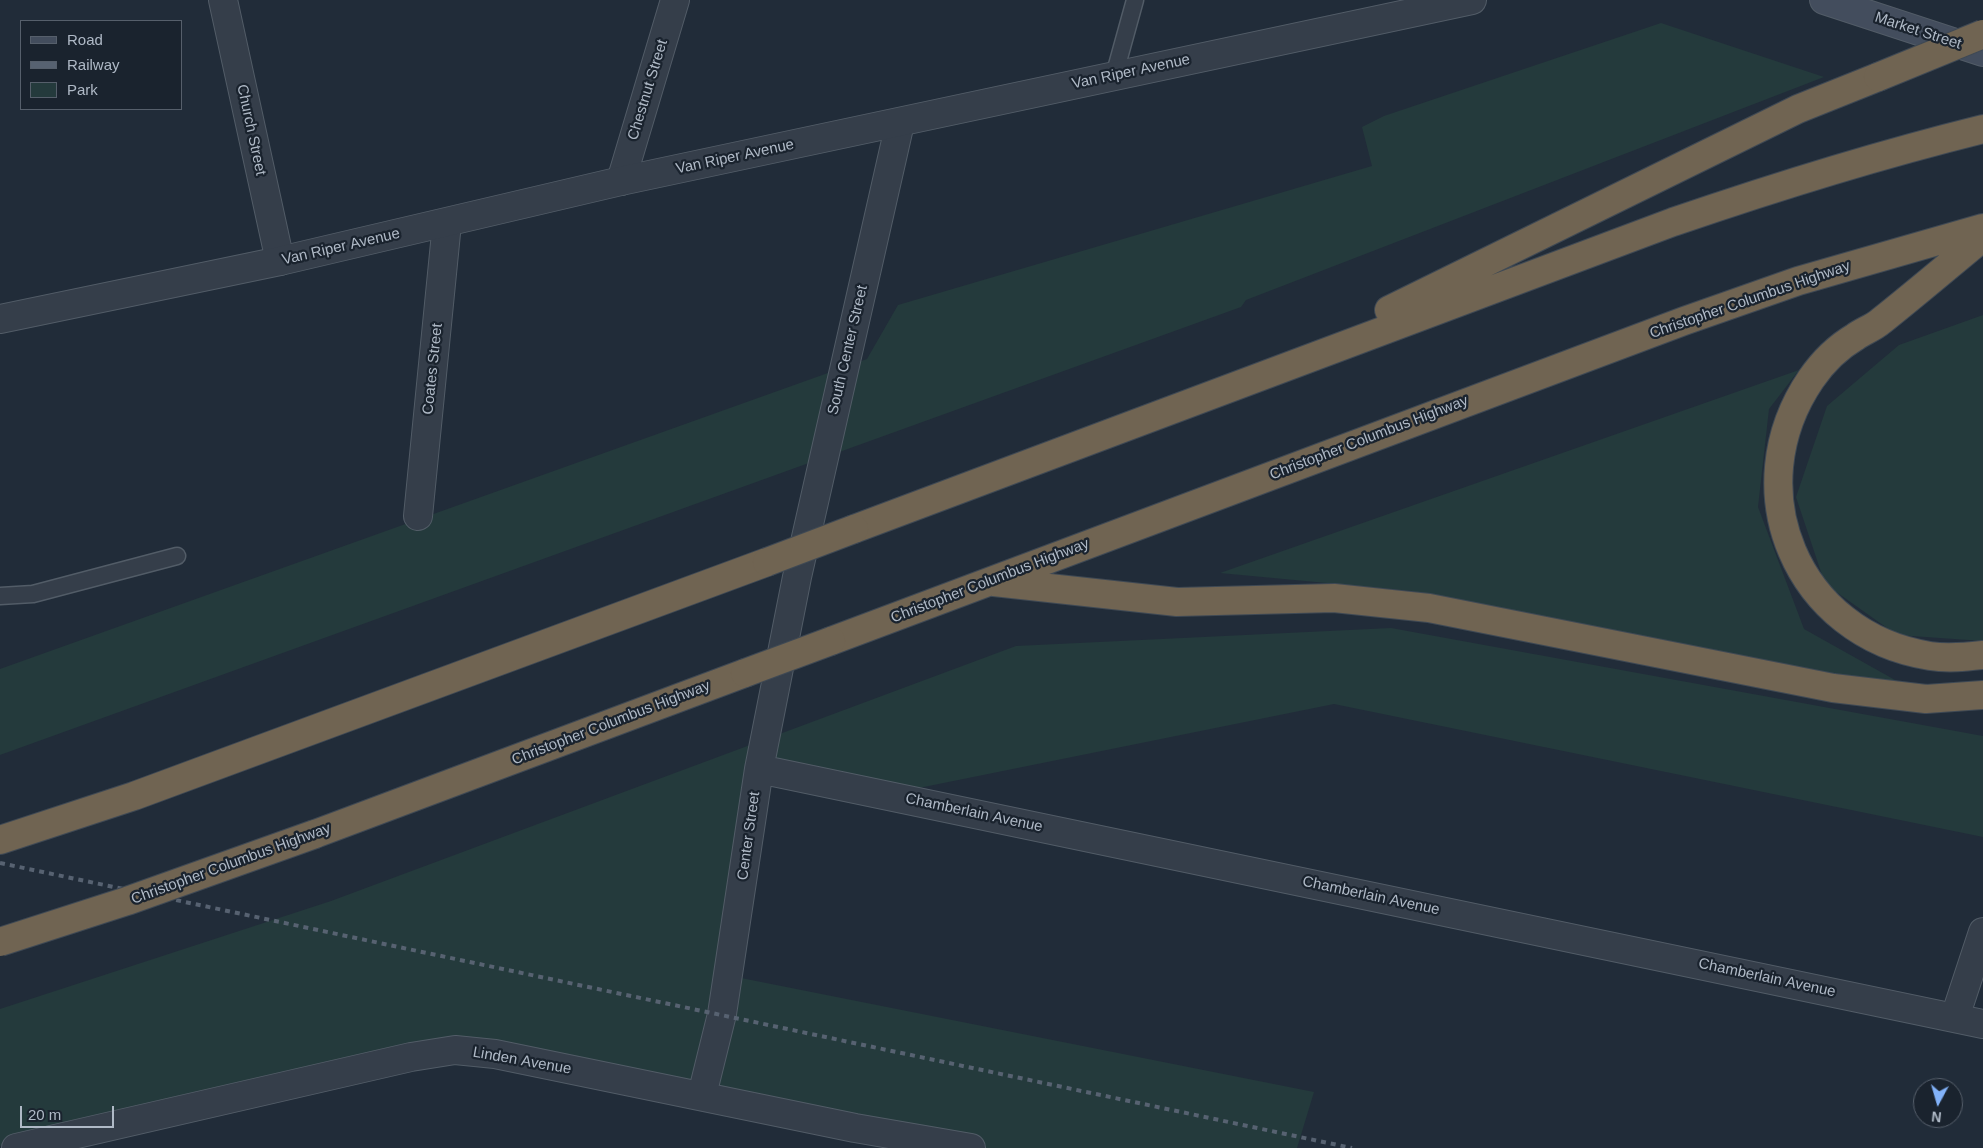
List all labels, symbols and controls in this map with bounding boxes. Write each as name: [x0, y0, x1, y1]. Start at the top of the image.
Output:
street label: Market Street: [1872, 9, 1964, 53]
legend: [20, 20, 182, 110]
text: Road: [67, 31, 103, 48]
street label: Chestnut Street: [624, 38, 672, 142]
street label: Van Riper Avenue: [1070, 51, 1192, 93]
text: Railway: [67, 56, 120, 73]
text: Park: [67, 81, 98, 98]
street label: Church Street: [233, 83, 269, 177]
street label: Van Riper Avenue: [674, 136, 796, 178]
street label: Van Riper Avenue: [280, 225, 402, 269]
street label: Christopher Columbus Highway: [1647, 257, 1853, 343]
street label: South Center Street: [824, 283, 872, 417]
street label: Coates Street: [419, 322, 447, 416]
street label: Christopher Columbus Highway: [1267, 392, 1471, 484]
street label: Christopher Columbus Highway: [888, 535, 1092, 627]
street label: Christopher Columbus Highway: [509, 677, 713, 769]
street label: Chamberlain Avenue: [904, 790, 1044, 836]
street label: Center Street: [734, 791, 764, 881]
street label: Christopher Columbus Highway: [129, 819, 333, 909]
street label: Chamberlain Avenue: [1301, 873, 1441, 919]
street label: Chamberlain Avenue: [1697, 955, 1837, 1001]
street label: Linden Avenue: [471, 1043, 573, 1079]
north arrow: [1913, 1078, 1963, 1128]
scale bar: [22, 1096, 116, 1128]
text: 20 m: [28, 1106, 61, 1123]
text: N: [1931, 1108, 1942, 1125]

